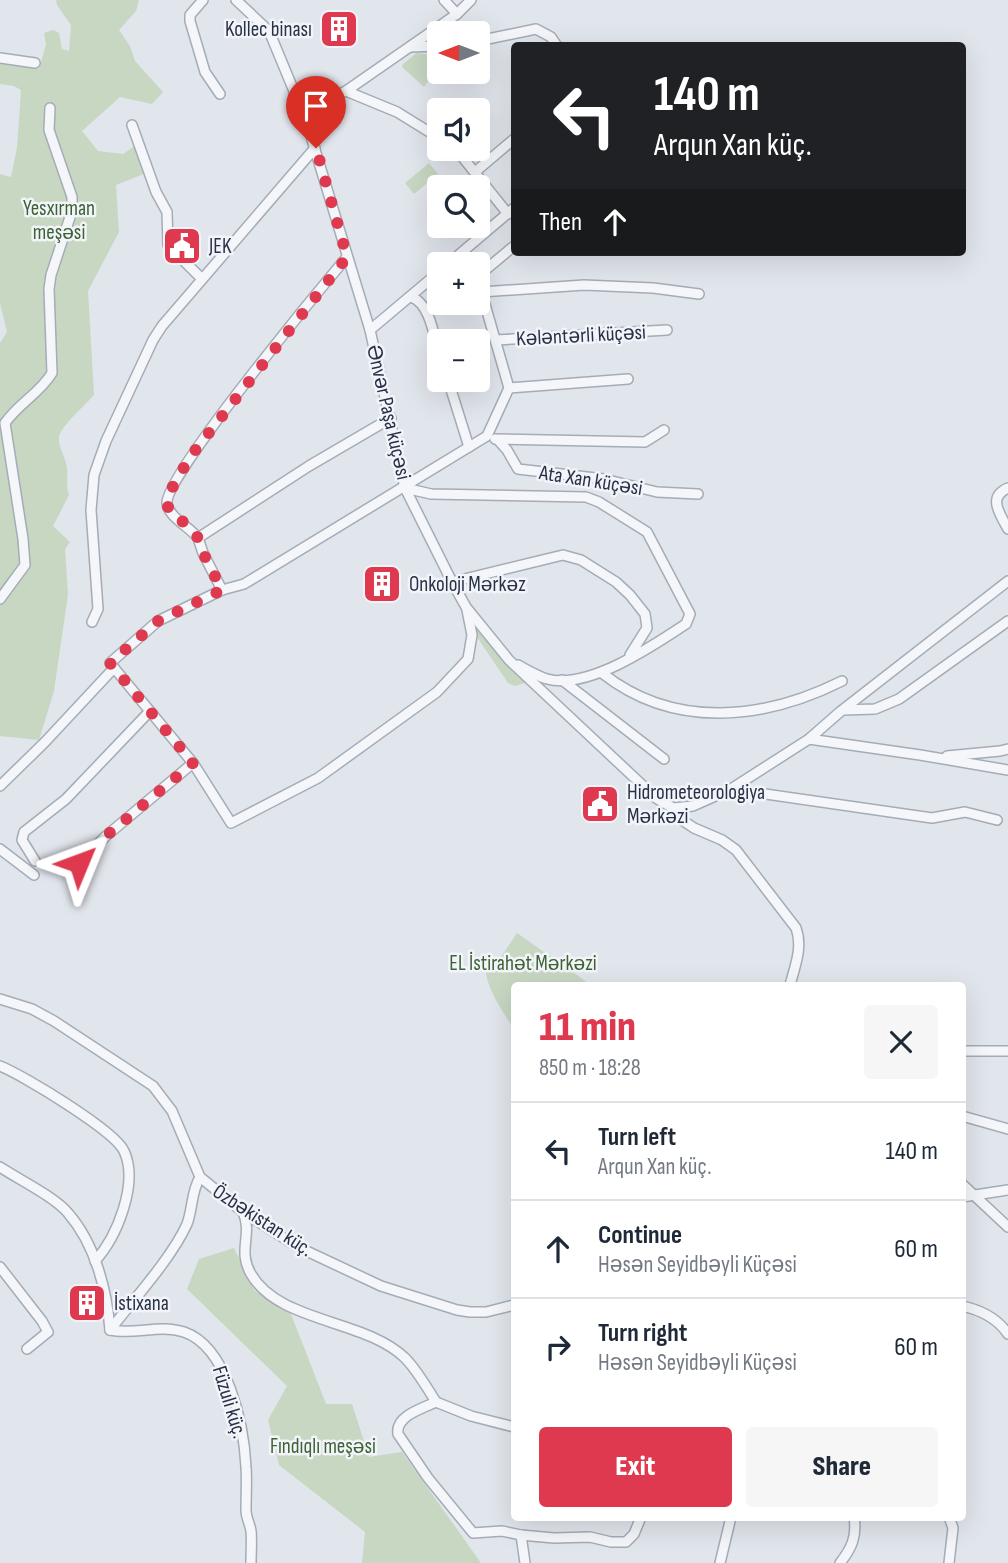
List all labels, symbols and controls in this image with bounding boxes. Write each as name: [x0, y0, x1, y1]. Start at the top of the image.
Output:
building icon: Kollec binası: [318, 8, 360, 50]
place label: Kollec binası: [225, 17, 312, 42]
north arrow: [427, 21, 490, 84]
map controls: [427, 21, 490, 392]
text: 140 m: [654, 66, 760, 125]
icon: left: [539, 70, 630, 161]
pin: [286, 76, 346, 148]
icon: arrive: [297, 87, 335, 125]
button: sound: [427, 98, 490, 161]
text: Arqun Xan küç.: [654, 126, 812, 165]
button: search: [427, 175, 490, 238]
park label: Yesxırman meşəsi: [23, 196, 95, 245]
icon: ahead: [596, 203, 634, 241]
text: Then: [539, 207, 582, 238]
public building icon: JEK: [161, 225, 203, 267]
place label: JEK: [208, 234, 232, 259]
button: +: [427, 252, 490, 315]
street label: Kələntərli küçəsi: [515, 320, 647, 351]
button: −: [427, 329, 490, 392]
street label: Ənvər Paşa küçəsi: [361, 342, 416, 482]
street label: Ata Xan küçəsi: [537, 460, 644, 501]
building icon: Onkoloji Mərkəz: [361, 563, 403, 605]
place label: Onkoloji Mərkəz: [409, 572, 526, 597]
place label: Hidrometeorologiya Mərkəzi: [627, 780, 765, 829]
public building icon: Hidrometeorologiya Mərkəzi: [579, 783, 621, 825]
position arrow: [42, 826, 116, 900]
park label: EL İstirahət Mərkəzi: [449, 951, 597, 976]
text: 11 min: [539, 1002, 636, 1053]
button: close: [864, 1005, 938, 1079]
text: 850 m · 18:28: [539, 1054, 641, 1082]
text: Turn left: [598, 1122, 676, 1153]
icon: left: [539, 1132, 577, 1170]
text: 140 m: [886, 1136, 938, 1167]
text: Arqun Xan küç.: [598, 1153, 712, 1181]
street label: Özbəkistan küç.: [208, 1179, 317, 1262]
text: Continue: [598, 1220, 682, 1251]
icon: ahead: [539, 1230, 577, 1268]
text: 60 m: [894, 1234, 938, 1265]
text: Həsən Seyidbəyli Küçəsi: [598, 1251, 797, 1279]
building icon: İstixana: [66, 1282, 108, 1324]
place label: İstixana: [114, 1291, 169, 1316]
text: Turn right: [598, 1318, 687, 1349]
icon: right: [539, 1328, 577, 1366]
text: 60 m: [894, 1332, 938, 1363]
text: Həsən Seyidbəyli Küçəsi: [598, 1349, 797, 1377]
street label: Füzuli küç.: [207, 1363, 252, 1441]
button: Exit: [539, 1427, 732, 1507]
button: Share: [746, 1427, 938, 1507]
park label: Fındıqlı meşəsi: [270, 1434, 376, 1459]

